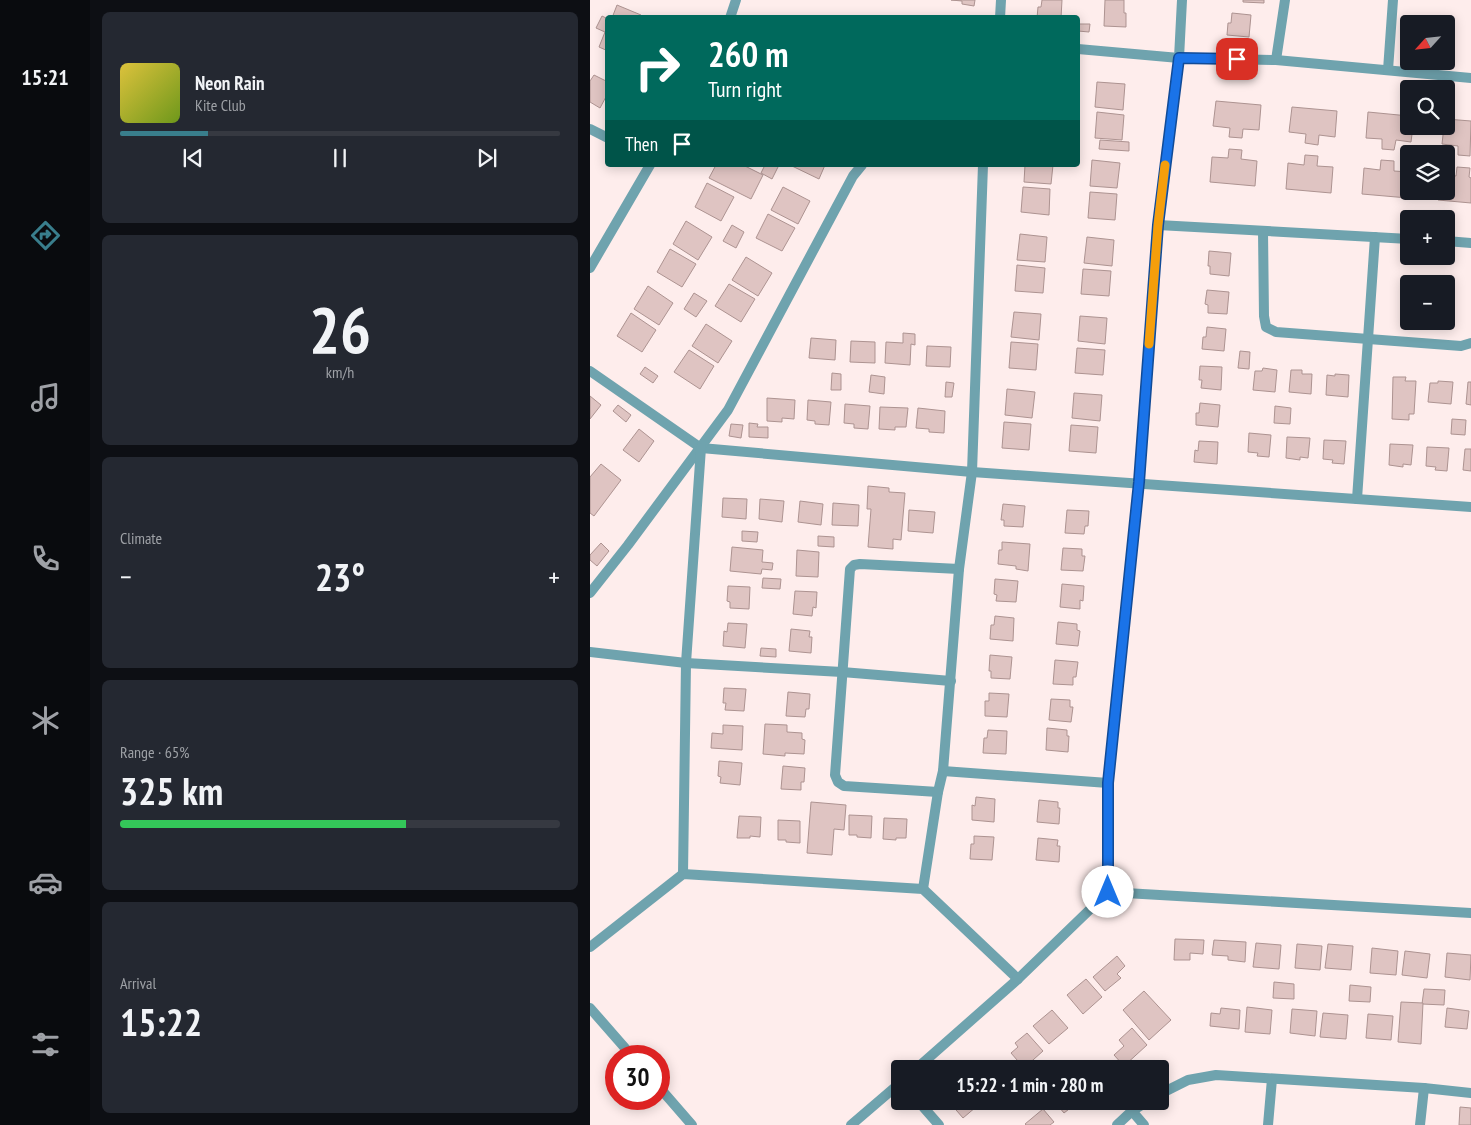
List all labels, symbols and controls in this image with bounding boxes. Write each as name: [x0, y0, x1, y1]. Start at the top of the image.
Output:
north arrow: [1400, 15, 1455, 70]
map controls: [1400, 15, 1455, 330]
text: 260 m: [708, 31, 789, 77]
icon: right: [625, 35, 690, 100]
pin: [1216, 38, 1258, 80]
icon: arrive: [1223, 45, 1251, 73]
text: 15:21: [21, 63, 69, 91]
text: Neon Rain: [195, 71, 264, 95]
text: Turn right: [708, 75, 782, 103]
button: search: [1400, 80, 1455, 135]
text: Kite Club: [195, 95, 246, 115]
icon: arrive: [668, 130, 696, 158]
text: Then: [625, 132, 658, 156]
icon: previous: [179, 144, 207, 172]
icon: pause: [326, 144, 354, 172]
icon: next: [473, 144, 501, 172]
button: layers: [1400, 145, 1455, 200]
button: +: [1400, 210, 1455, 265]
icon: directions: [28, 218, 63, 253]
button: −: [1400, 275, 1455, 330]
text: 26: [309, 287, 371, 371]
text: km/h: [326, 362, 354, 382]
icon: music: [28, 380, 63, 415]
text: Climate: [120, 528, 162, 548]
icon: phone: [28, 541, 63, 576]
text: 23°: [315, 552, 365, 601]
text: −: [120, 558, 132, 595]
text: +: [548, 558, 560, 595]
icon: climate: [28, 703, 63, 738]
text: Range · 65%: [120, 742, 189, 762]
text: 325 km: [120, 766, 223, 815]
icon: car: [28, 865, 63, 900]
position arrow: [1081, 865, 1133, 917]
text: Arrival: [120, 973, 156, 993]
text: 15:22: [120, 997, 202, 1046]
icon: filters: [28, 1027, 63, 1062]
speed limit sign: 30: [605, 1045, 670, 1110]
text: 15:22 · 1 min · 280 m: [957, 1073, 1103, 1097]

